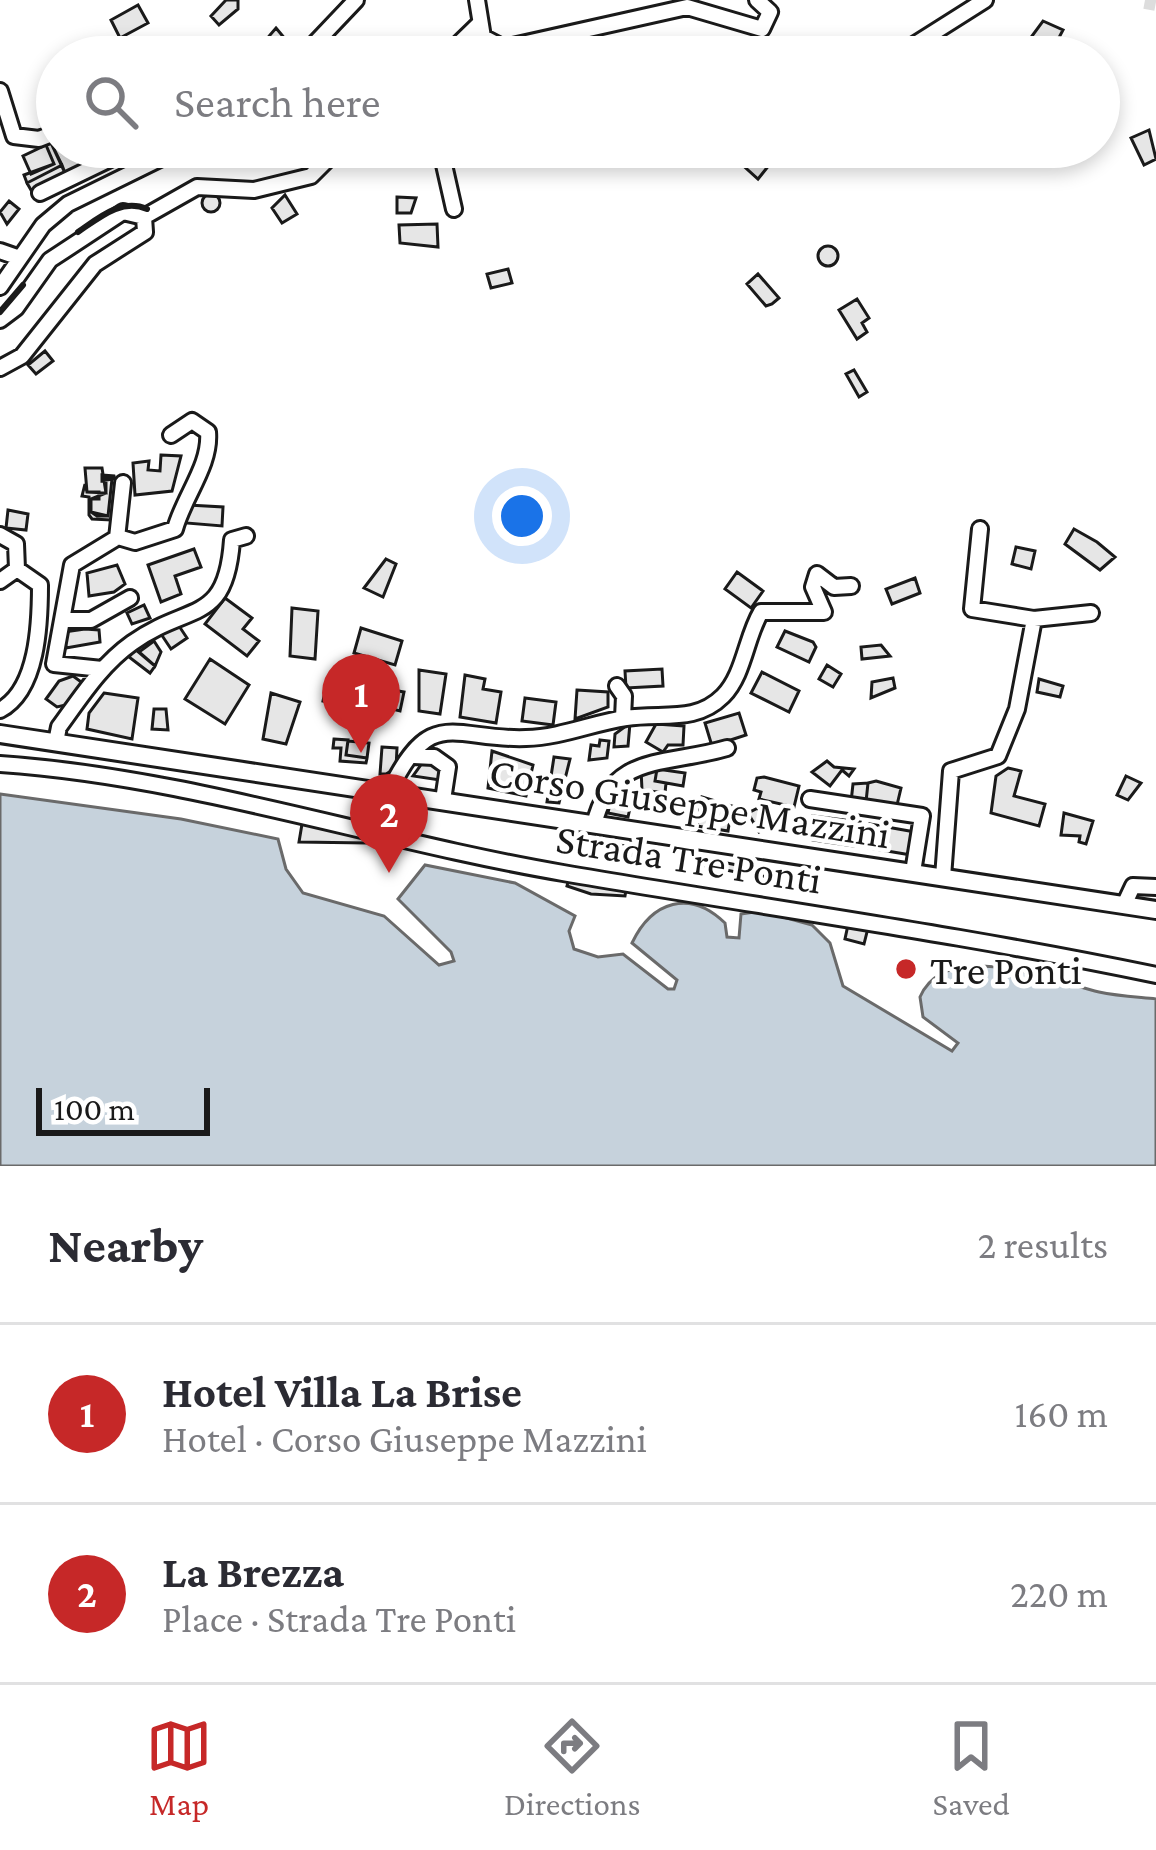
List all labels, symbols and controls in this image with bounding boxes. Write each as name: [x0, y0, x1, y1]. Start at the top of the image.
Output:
search box: [36, 36, 1120, 168]
icon: search: [78, 69, 144, 135]
text: Search here: [174, 77, 381, 127]
your location: [492, 486, 552, 546]
pin: 1: [322, 654, 400, 753]
street label: Corso Giuseppe Mazzini: [486, 748, 894, 857]
pin: 2: [350, 774, 428, 873]
street label: Strada Tre Ponti: [553, 814, 825, 903]
place label: Tre Ponti: [930, 946, 1082, 993]
marker: Tre Ponti: [893, 956, 919, 982]
scale bar: [36, 1082, 210, 1135]
text: 100 m: [54, 1090, 135, 1127]
text: Nearby: [48, 1216, 203, 1273]
text: 2 results: [978, 1223, 1108, 1266]
text: Hotel Villa La Brise: [162, 1367, 522, 1417]
text: 1: [80, 1392, 94, 1435]
text: 160 m: [1015, 1392, 1108, 1435]
text: Hotel · Corso Giuseppe Mazzini: [162, 1417, 647, 1460]
text: La Brezza: [162, 1547, 344, 1597]
text: 2: [77, 1572, 97, 1615]
text: 220 m: [1010, 1572, 1108, 1615]
text: Place · Strada Tre Ponti: [162, 1597, 516, 1640]
tab: Map: [146, 1713, 212, 1822]
tab: Directions: [504, 1713, 641, 1822]
tab: Saved: [933, 1713, 1010, 1822]

